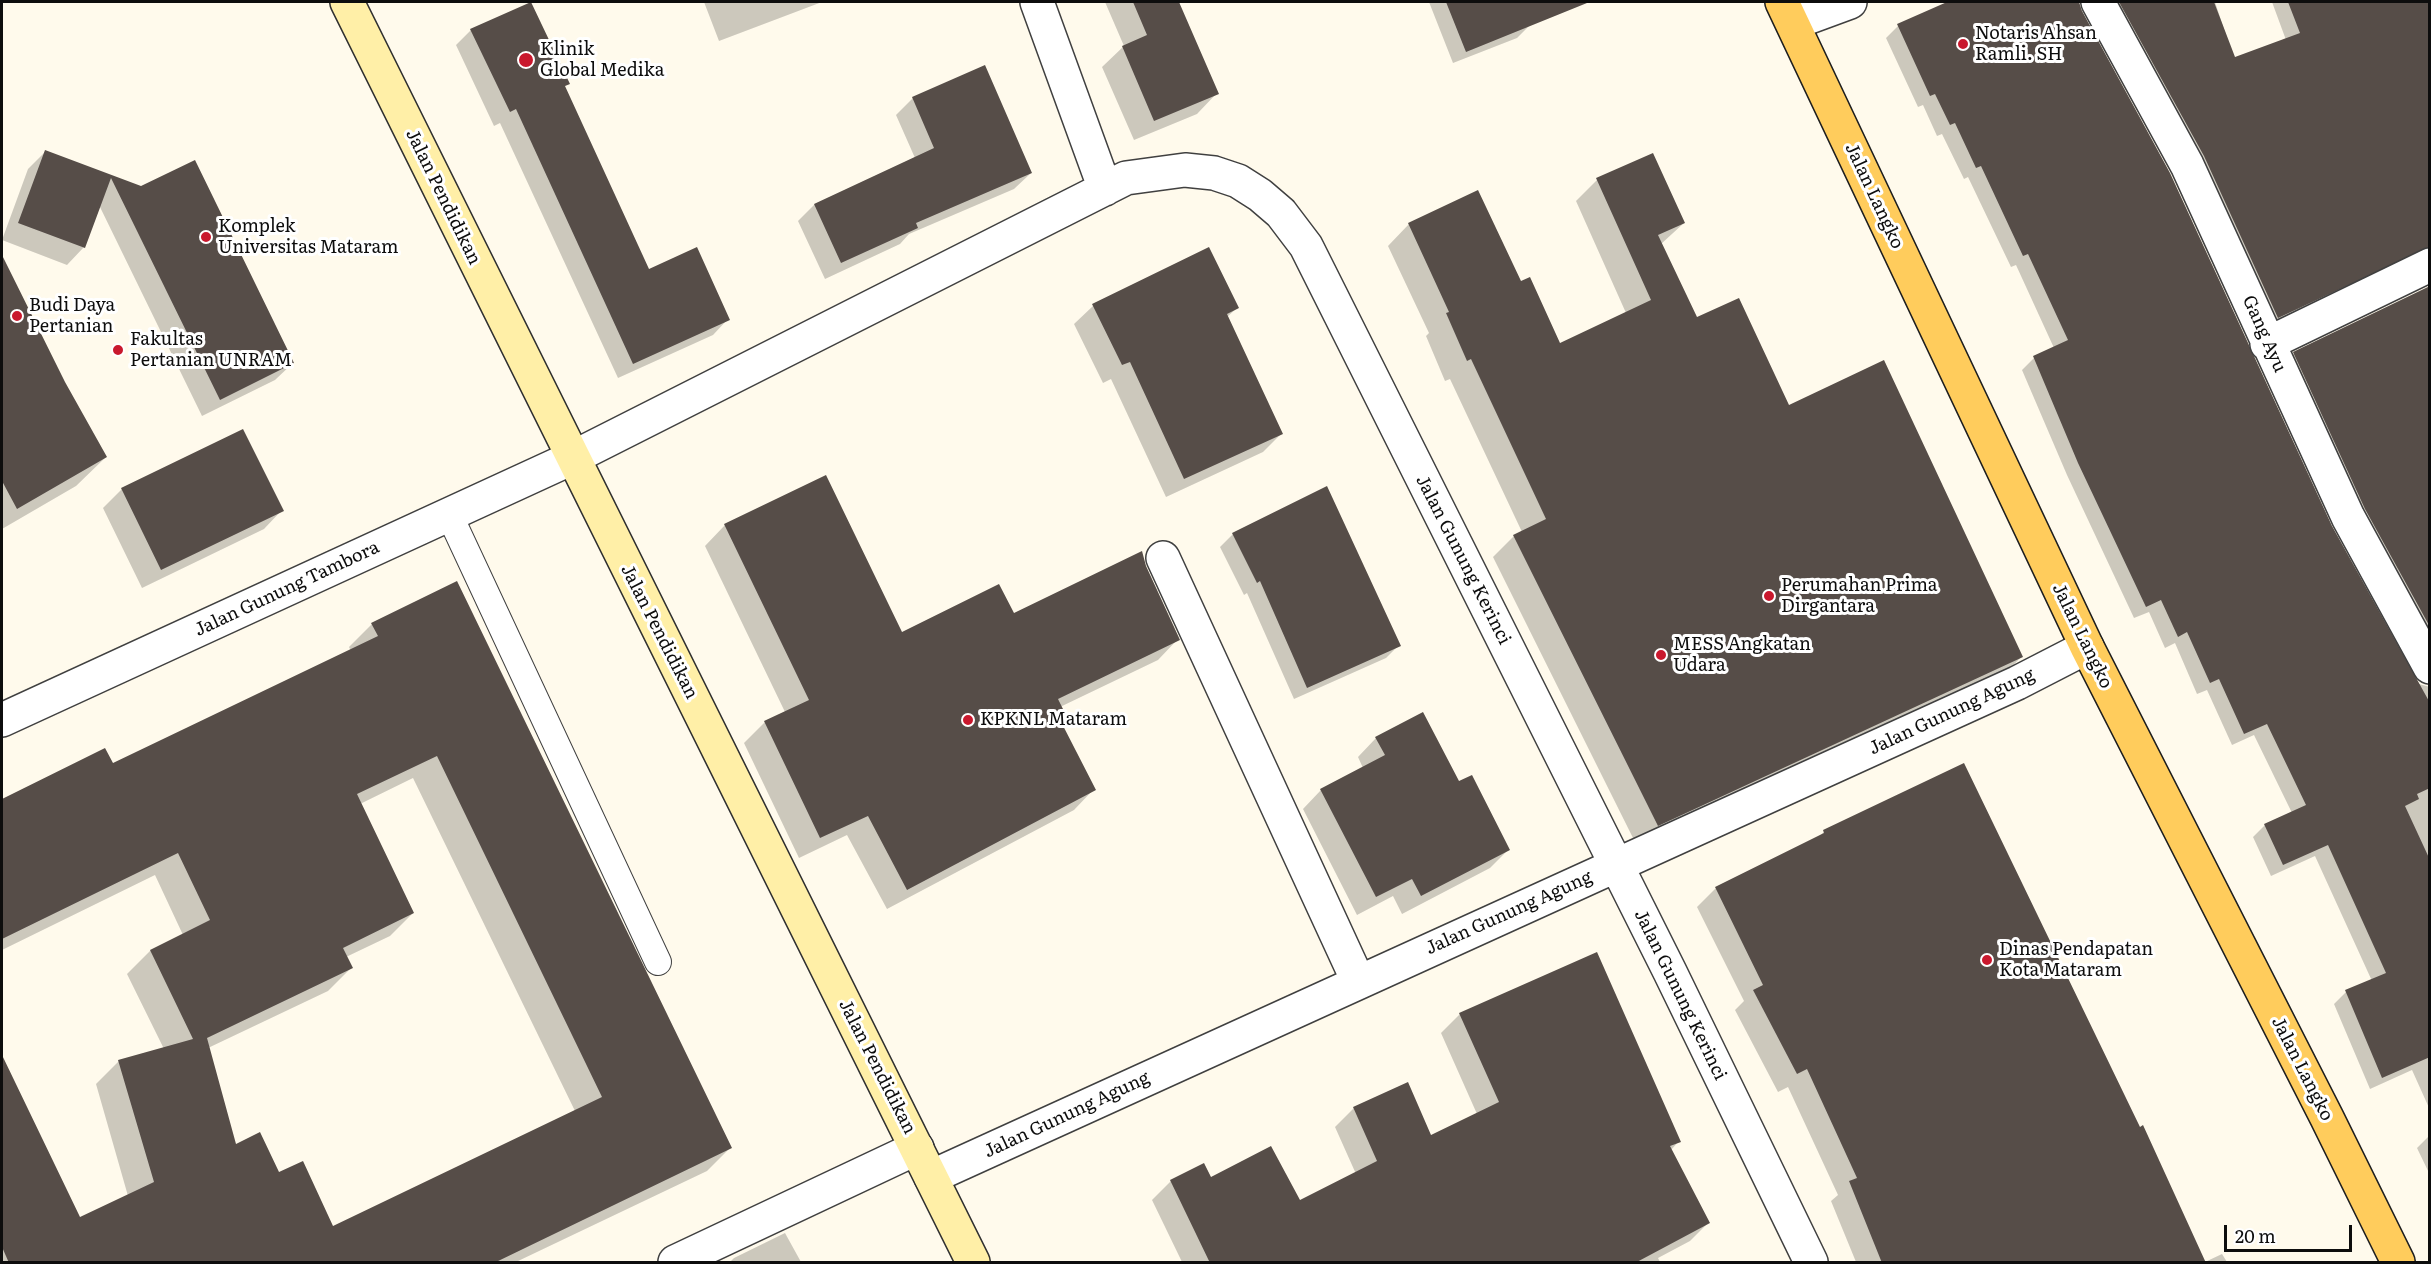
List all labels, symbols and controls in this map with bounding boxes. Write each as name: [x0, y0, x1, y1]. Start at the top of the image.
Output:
place label: Notaris Ahsan Ramli. SH: [1975, 23, 2097, 66]
marker: Notaris Ahsan Ramli. SH: [1956, 37, 1970, 51]
place label: Klinik Global Medika: [540, 39, 664, 82]
marker: Klinik Global Medika: [517, 51, 535, 69]
street label: Jalan Pendidikan: [401, 126, 485, 268]
street label: Jalan Langko: [1840, 140, 1908, 252]
place label: Komplek Universitas Mataram: [218, 216, 398, 258]
marker: Komplek Universitas Mataram: [199, 230, 213, 244]
street label: Gang Ayu: [2237, 292, 2291, 376]
place label: Budi Daya Pertanian: [29, 295, 115, 338]
marker: Budi Daya Pertanian: [10, 309, 24, 323]
place label: Fakultas Pertanian UNRAM: [130, 329, 292, 372]
marker: Fakultas Pertanian UNRAM: [111, 343, 125, 357]
street label: Jalan Gunung Kerinci: [1411, 472, 1515, 648]
street label: Jalan Gunung Tambora: [191, 537, 383, 641]
street label: Jalan Pendidikan: [616, 561, 702, 703]
place label: Perumahan Prima Dirgantara: [1781, 575, 1938, 618]
street label: Jalan Langko: [2047, 580, 2117, 692]
marker: Perumahan Prima Dirgantara: [1762, 589, 1776, 603]
place label: MESS Angkatan Udara: [1673, 634, 1811, 676]
marker: MESS Angkatan Udara: [1654, 648, 1668, 662]
street label: Jalan Gunung Agung: [1866, 664, 2038, 760]
place label: KPKNL Mataram: [980, 709, 1127, 731]
marker: KPKNL Mataram: [961, 713, 975, 727]
street label: Jalan Gunung Agung: [1422, 867, 1596, 959]
street label: Jalan Gunung Kerinci: [1629, 906, 1731, 1084]
place label: Dinas Pendapatan Kota Mataram: [1999, 939, 2153, 982]
marker: Dinas Pendapatan Kota Mataram: [1980, 953, 1994, 967]
street label: Jalan Pendidikan: [834, 996, 920, 1138]
street label: Jalan Langko: [2266, 1013, 2338, 1125]
street label: Jalan Gunung Agung: [981, 1067, 1153, 1163]
scale bar: [2227, 1213, 2354, 1251]
text: 20 m: [2235, 1222, 2276, 1249]

